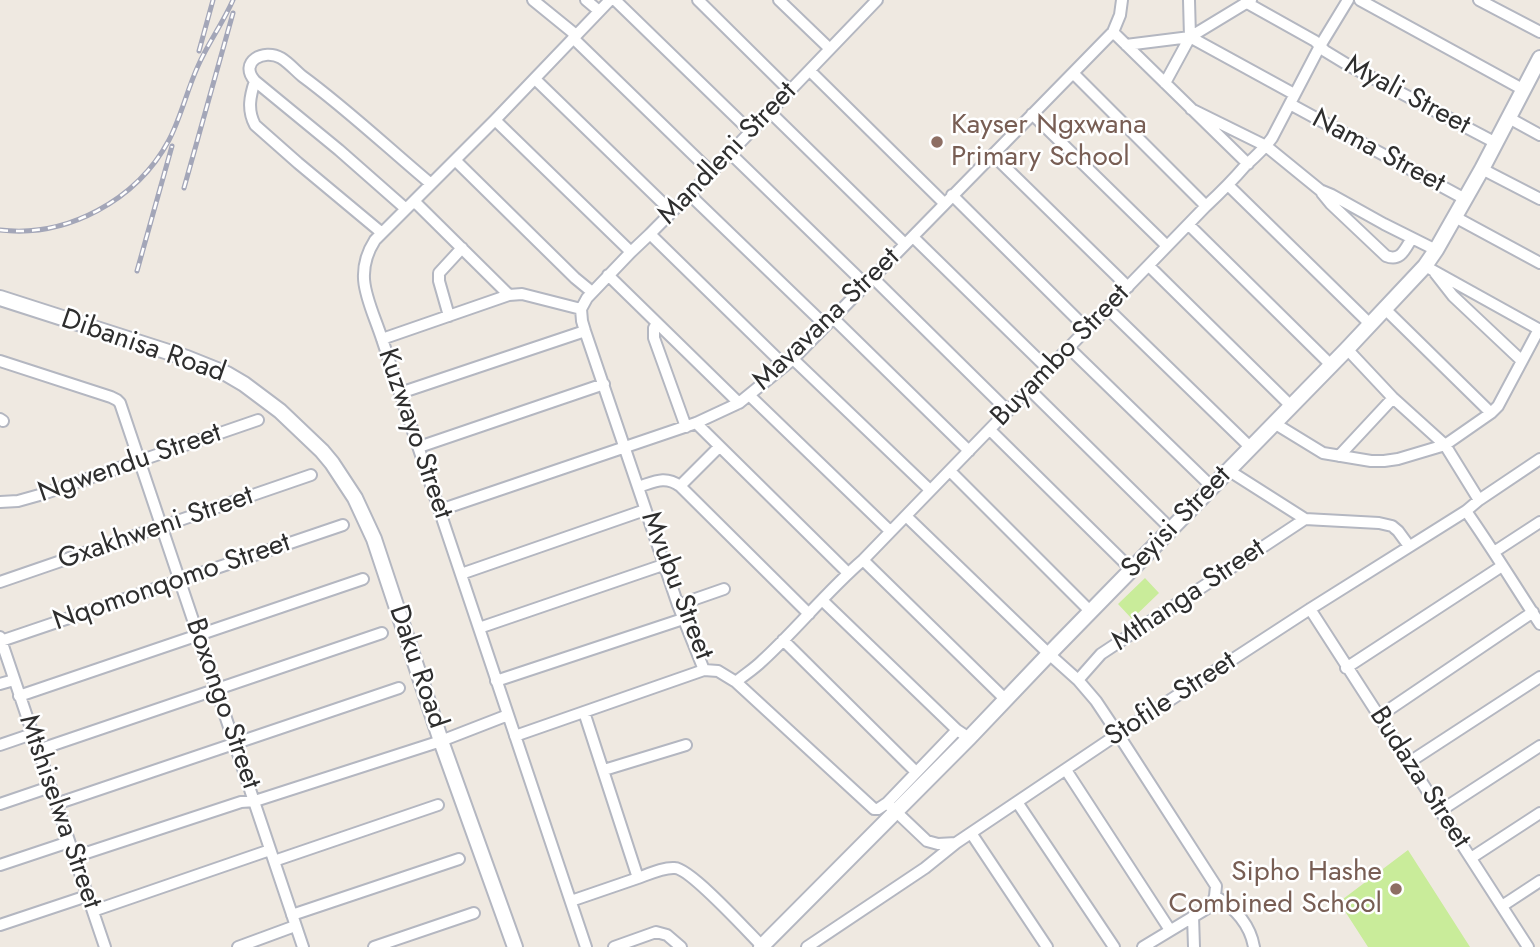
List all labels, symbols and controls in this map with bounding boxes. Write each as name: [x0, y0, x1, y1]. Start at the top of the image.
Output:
street label: Myali Street: [1338, 49, 1476, 143]
street label: Mandleni Street: [652, 76, 804, 232]
street label: Nama Street: [1306, 103, 1450, 201]
place label: Kayser Ngxwana Primary School: [951, 109, 1147, 175]
marker: Kayser Ngxwana Primary School: [929, 134, 945, 150]
street label: Mavavana Street: [747, 242, 907, 398]
street label: Buyambo Street: [985, 278, 1137, 434]
street label: Dibanisa Road: [57, 303, 229, 391]
street label: Kuzwayo Street: [369, 345, 459, 523]
street label: Ngwendu Street: [34, 417, 226, 511]
street label: Seyisi Street: [1115, 460, 1239, 586]
street label: Gxakhweni Street: [54, 480, 258, 578]
street label: Mvubu Street: [632, 507, 720, 665]
street label: Nqomonqomo Street: [49, 527, 295, 639]
street label: Mthanga Street: [1106, 533, 1272, 659]
street label: Daku Road: [380, 601, 454, 733]
street label: Boxongo Street: [177, 614, 267, 794]
street label: Stofile Street: [1099, 645, 1243, 755]
street label: Budaza Street: [1361, 701, 1477, 855]
street label: Mtshiselwa Street: [10, 711, 108, 913]
place label: Sipho Hashe Combined School: [1169, 856, 1382, 922]
marker: Sipho Hashe Combined School: [1388, 881, 1404, 897]

